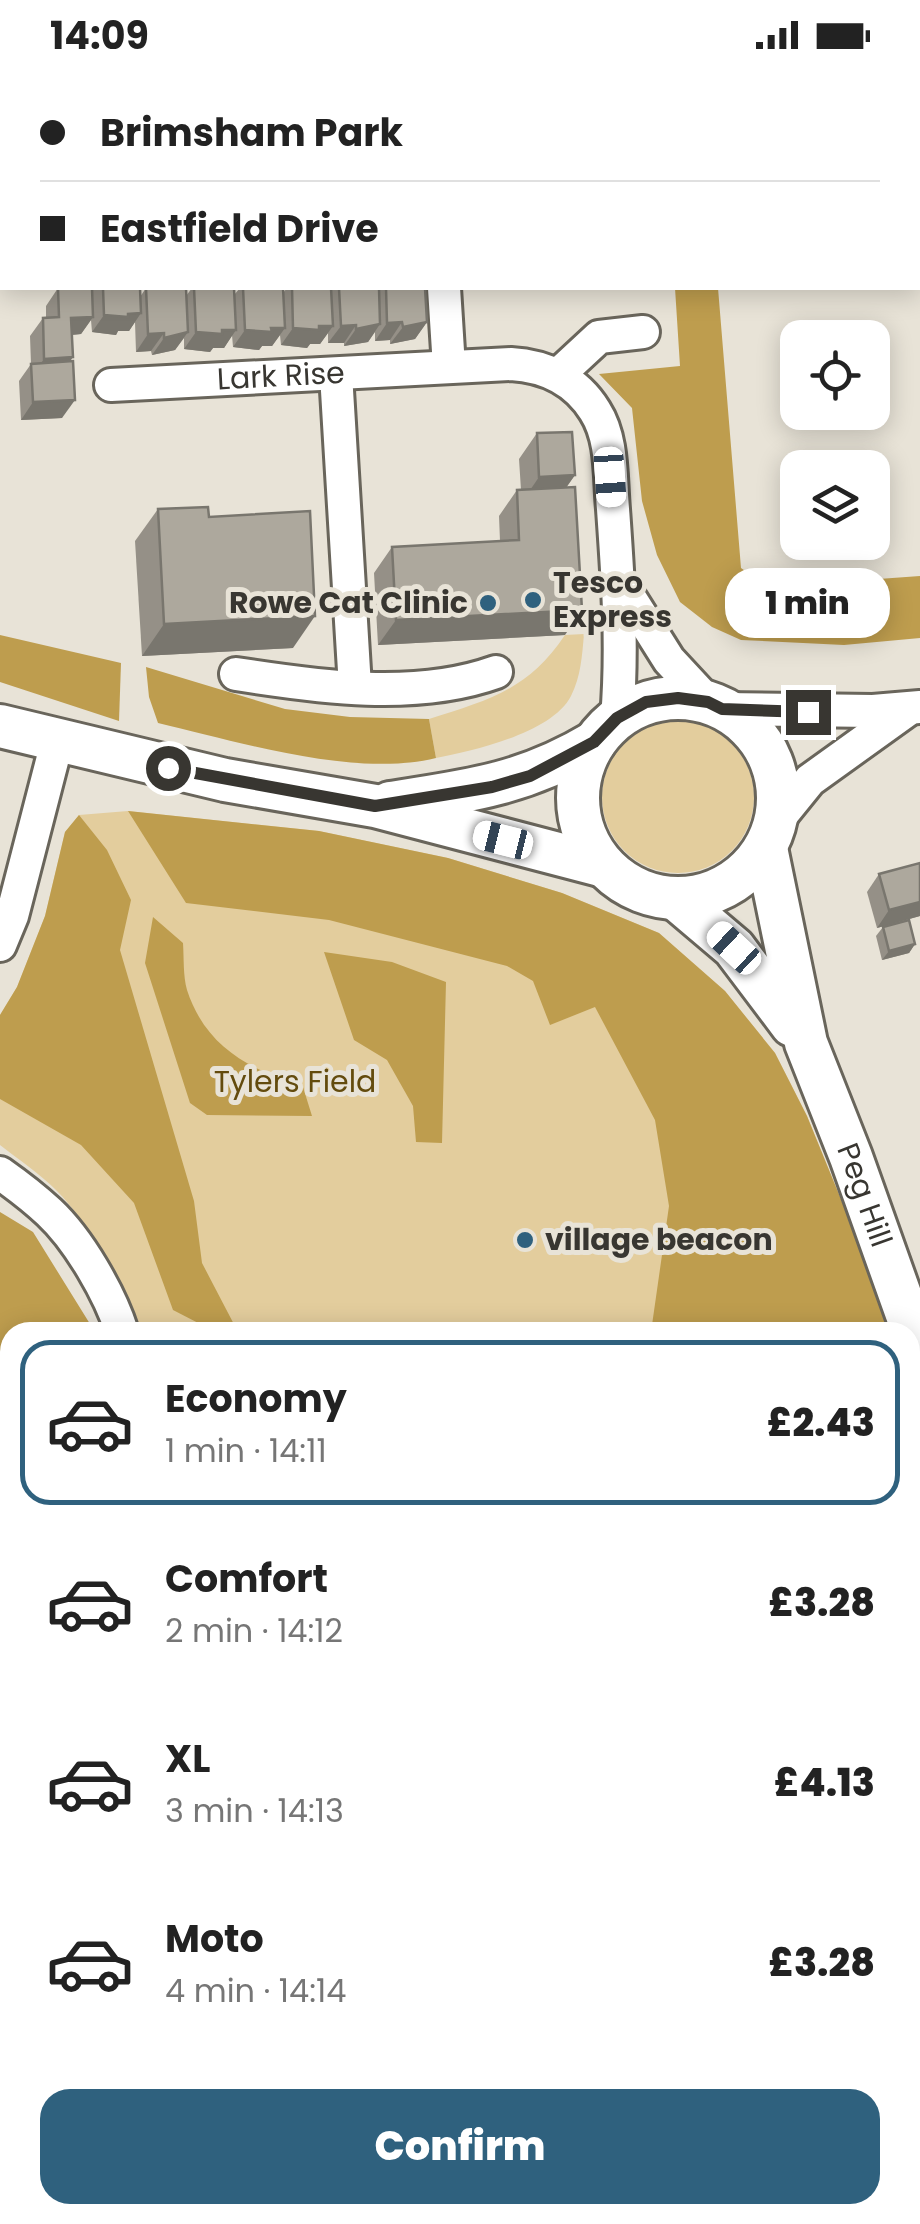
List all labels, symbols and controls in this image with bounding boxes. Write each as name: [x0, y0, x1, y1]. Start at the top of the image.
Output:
text: 14:09: [50, 9, 149, 62]
text: Brimsham Park: [100, 106, 403, 159]
text: Eastfield Drive: [100, 202, 379, 255]
map controls: [780, 320, 890, 560]
button: locate: [780, 320, 890, 430]
street label: Lark Rise: [216, 351, 346, 400]
car: [593, 446, 627, 508]
button: layers: [780, 450, 890, 560]
place label: Tesco Express: [553, 561, 672, 638]
callout: 1 min: [726, 567, 890, 637]
text: 1 min: [765, 580, 850, 625]
place label: Rowe Cat Clinic: [229, 581, 468, 624]
marker: Tesco Express: [522, 589, 544, 611]
marker: Rowe Cat Clinic: [477, 592, 499, 614]
route end: [786, 690, 831, 735]
route start: [146, 746, 191, 791]
car: [470, 818, 536, 862]
car: [702, 917, 766, 979]
park label: Tylers Field: [214, 1060, 376, 1103]
street label: Peg Hill: [827, 1137, 903, 1253]
place label: village beacon: [545, 1218, 773, 1261]
marker: village beacon: [514, 1229, 536, 1251]
text: Economy: [165, 1372, 347, 1425]
icon: car: [45, 1378, 135, 1468]
text: £2.43: [767, 1396, 875, 1449]
text: 1 min · 14:11: [165, 1428, 327, 1473]
text: Comfort: [165, 1552, 328, 1605]
icon: car: [45, 1558, 135, 1648]
text: £3.28: [768, 1576, 875, 1629]
text: 2 min · 14:12: [165, 1608, 343, 1653]
text: XL: [165, 1732, 210, 1785]
icon: car: [45, 1738, 135, 1828]
text: £4.13: [774, 1756, 875, 1809]
text: 3 min · 14:13: [165, 1788, 344, 1833]
text: Moto: [165, 1912, 264, 1965]
icon: car: [45, 1918, 135, 2008]
text: £3.28: [768, 1936, 875, 1989]
text: 4 min · 14:14: [165, 1968, 346, 2013]
button: Confirm: [40, 2089, 880, 2204]

